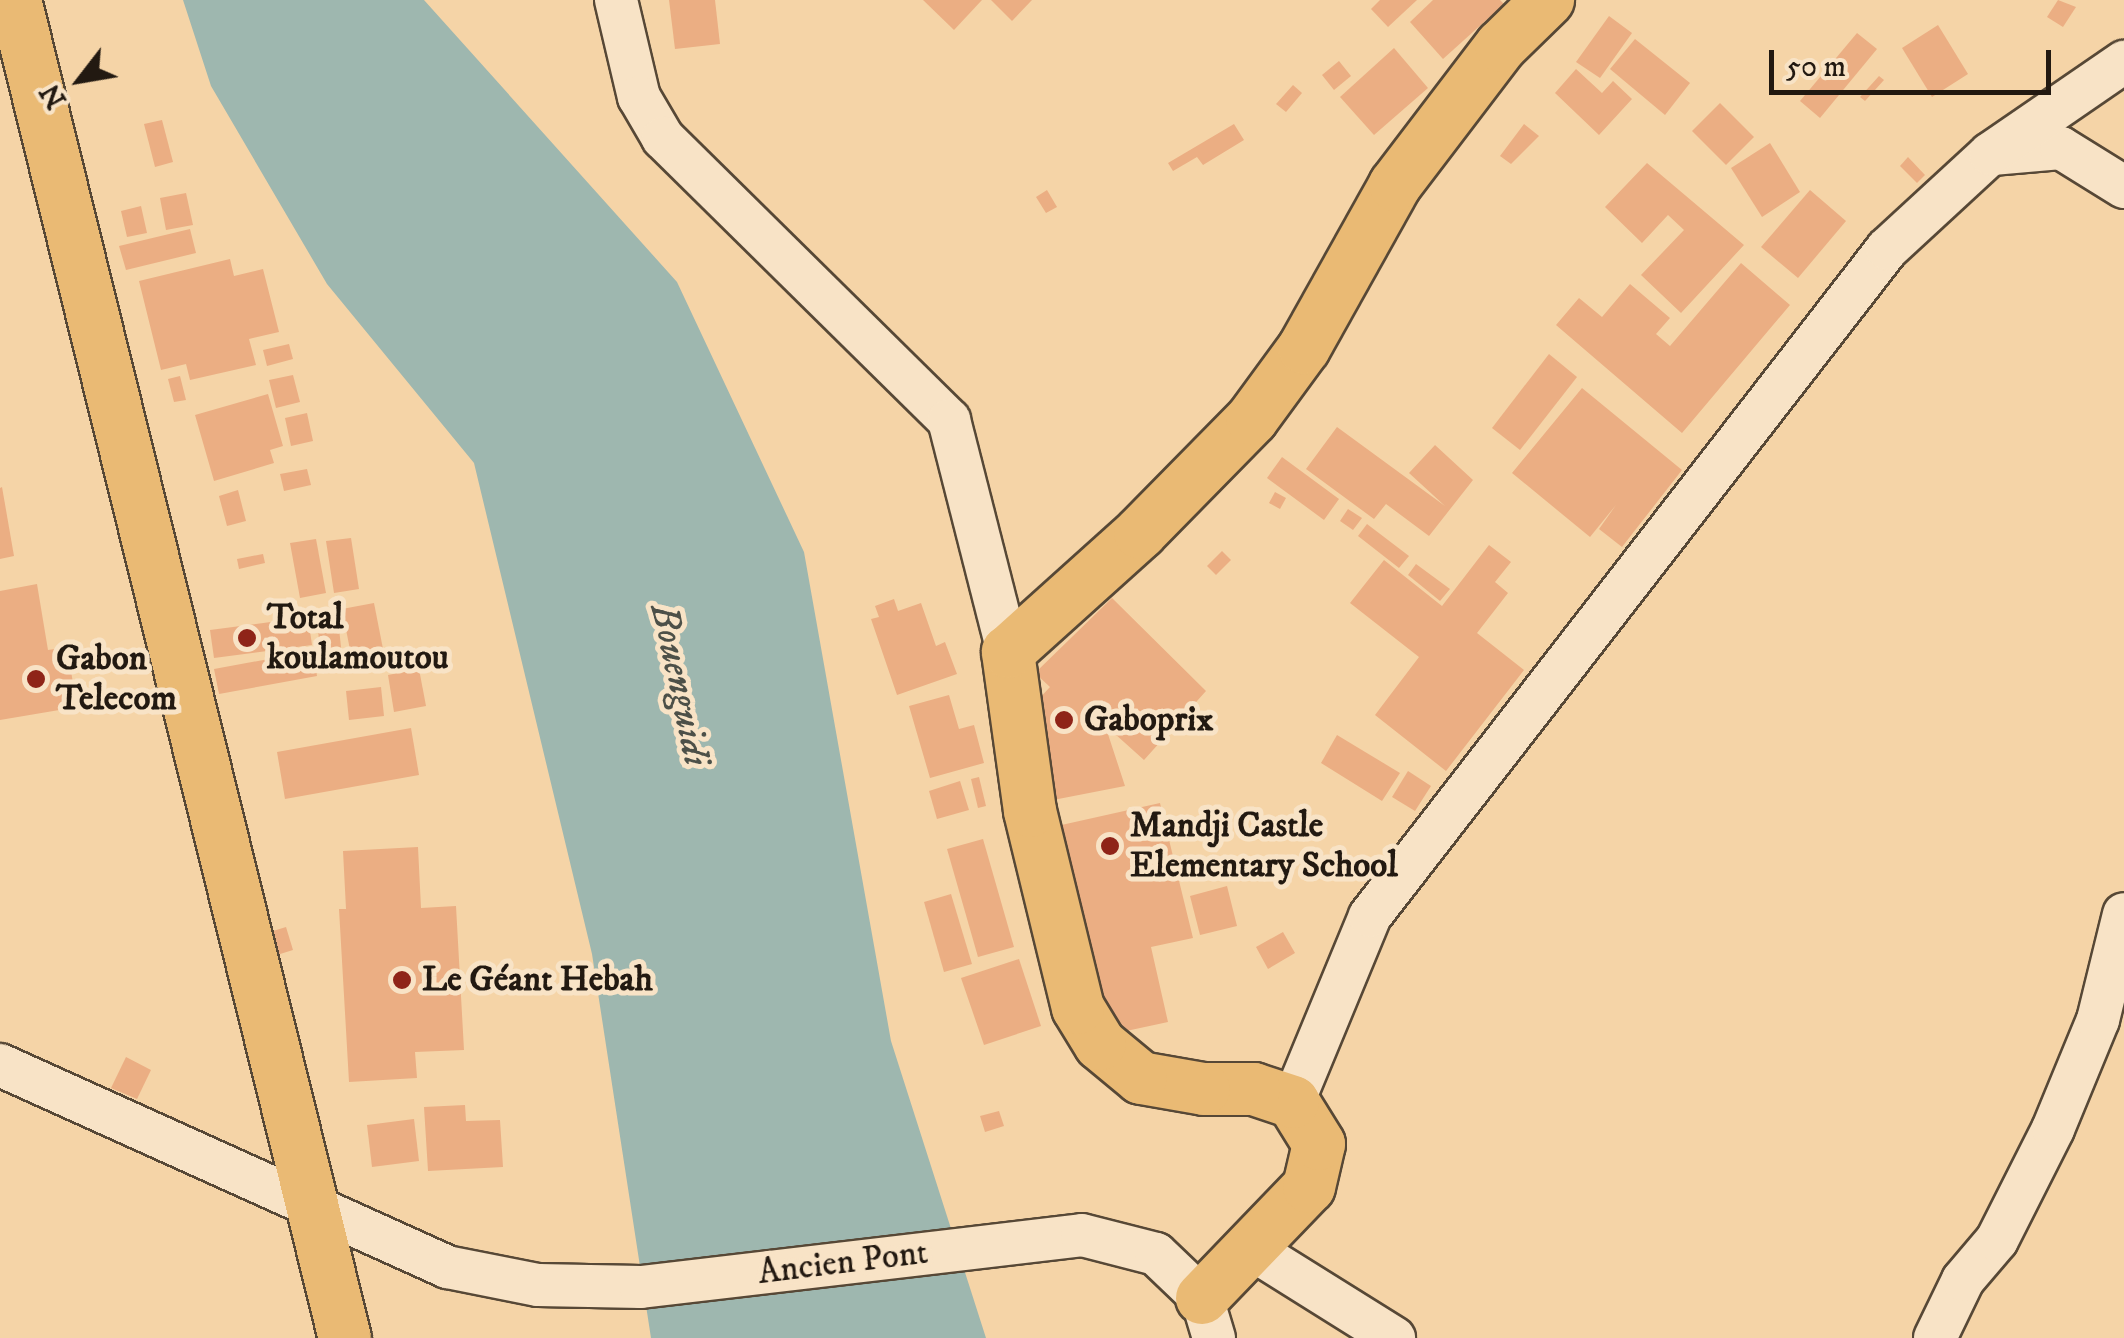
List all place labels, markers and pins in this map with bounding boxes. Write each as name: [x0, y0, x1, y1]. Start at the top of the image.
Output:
place label: Total koulamoutou: [267, 597, 449, 679]
marker: Total koulamoutou: [236, 627, 258, 649]
place label: Gabon Telecom: [56, 638, 177, 720]
marker: Gabon Telecom: [25, 668, 47, 690]
place label: Gaboprix: [1084, 699, 1213, 741]
marker: Gaboprix: [1053, 709, 1075, 731]
place label: Mandji Castle Elementary School: [1130, 805, 1398, 887]
marker: Mandji Castle Elementary School: [1099, 835, 1121, 857]
place label: Le Géant Hebah: [422, 959, 653, 1001]
marker: Le Géant Hebah: [391, 969, 413, 991]

